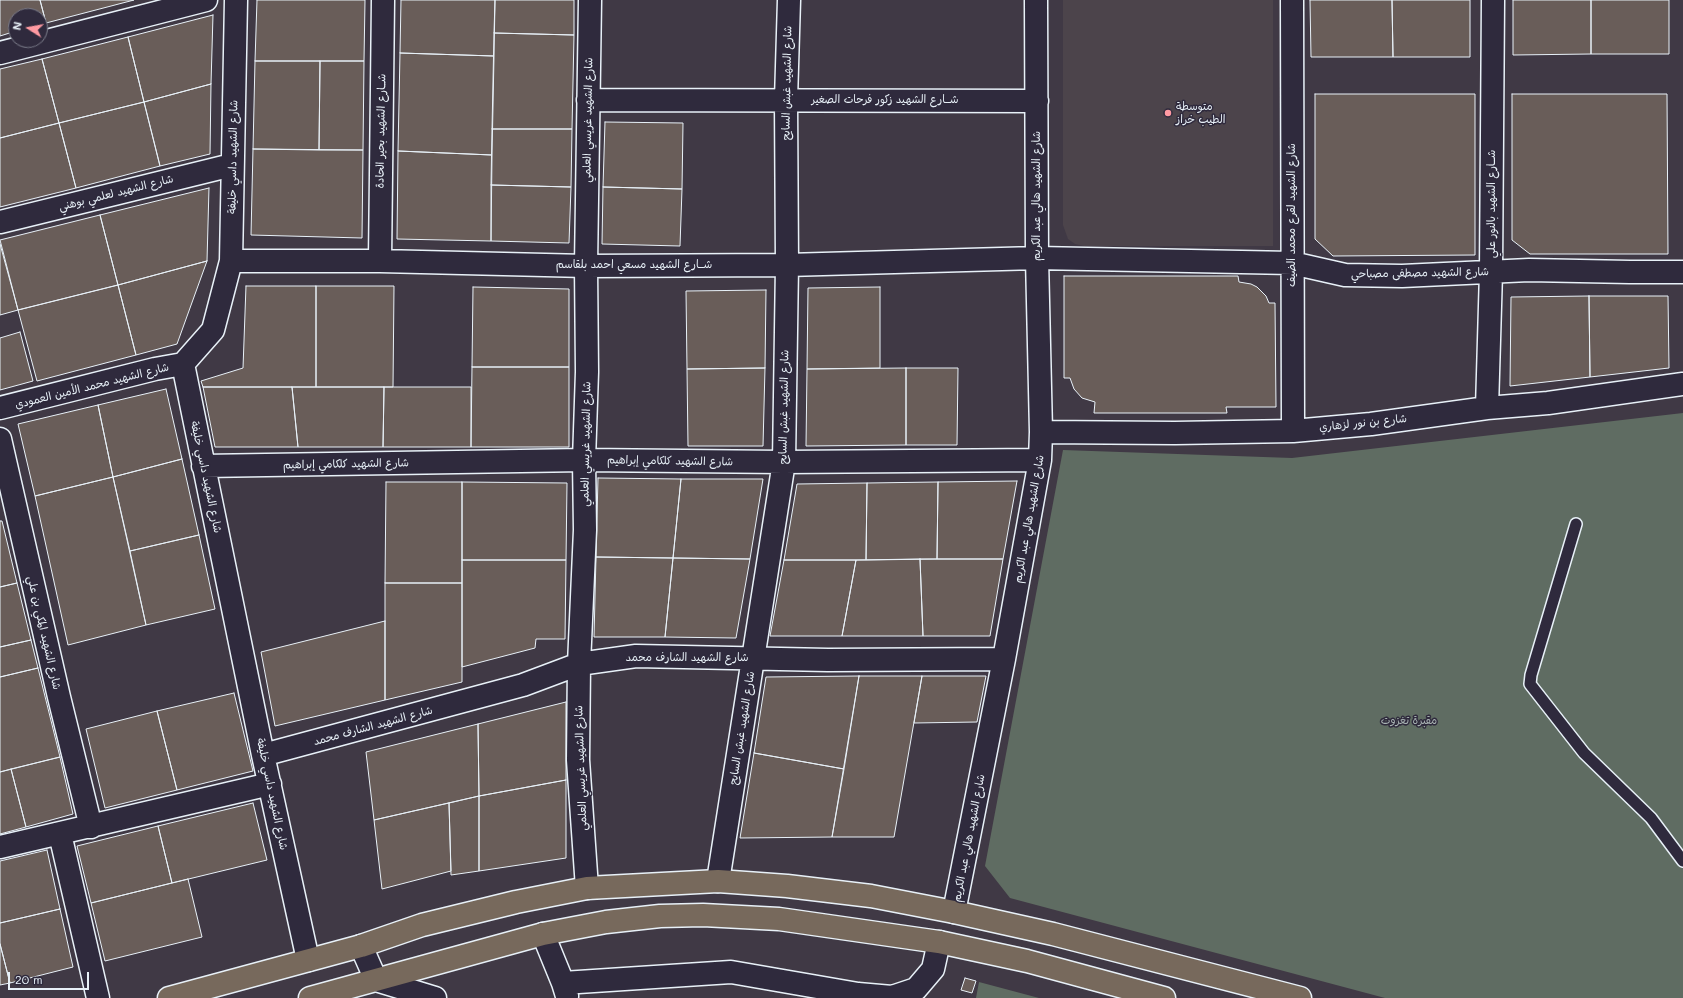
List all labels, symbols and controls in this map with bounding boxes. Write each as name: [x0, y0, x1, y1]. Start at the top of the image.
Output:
north arrow: [8, 8, 48, 48]
text: N: [9, 20, 25, 31]
street label: شارع الشهيد غبش السايح: [779, 26, 795, 140]
street label: شارع الشهيد غريسي العلمي: [580, 57, 596, 183]
street label: شــارع الشهيد بحير الحادة: [373, 73, 389, 189]
street label: شــارع الشهيد زكور فرحات الصغير: [811, 93, 959, 107]
street label: شارع الشهيد داسي خليفة: [225, 100, 241, 214]
place label: متوسطة الطيب خراز: [1176, 100, 1226, 126]
marker: متوسطة الطيب خراز: [1163, 108, 1173, 118]
street label: شارع الشهيد هالي عبد الكريم: [1030, 131, 1044, 261]
street label: شارع الشهيد لقرع محمد الضيف: [1285, 143, 1299, 287]
street label: شــارع الشهيد بالنور علي: [1485, 150, 1499, 258]
street label: شارع الشهيد لعلمي بوهني: [57, 172, 175, 214]
street label: شــارع الشهيد مسعي احمد بلقاسم: [556, 258, 712, 272]
street label: شارع الشهيد مصطفى مصباحي: [1351, 265, 1489, 281]
street label: شارع الشهيد غبش السايح: [776, 350, 792, 464]
street label: شارع الشهيد محمد الأمين العمودي: [14, 360, 170, 412]
street label: شارع الشهيد غريسي العلمي: [578, 381, 594, 507]
street label: شارع بن نور لزهاري: [1318, 412, 1408, 434]
street label: شارع الشهيد داسي خليفة: [188, 420, 224, 534]
street label: شارع الشهيد كلكامي إبراهيم: [607, 453, 733, 469]
street label: شارع الشهيد هالي عبد الكريم: [1011, 454, 1047, 584]
street label: شارع الشهيد كلكامي إبراهيم: [283, 456, 409, 472]
street label: شارع الشهيد المكي بن علي: [24, 575, 64, 691]
street label: شارع الشهيد الشارف محمد: [625, 651, 749, 665]
street label: شارع الشهيد غبش السايح: [727, 670, 757, 786]
street label: شارع الشهيد الشارف محمد: [312, 704, 434, 748]
street label: شارع الشهيد غريسي العلمي: [572, 705, 590, 831]
park label: مقبرة تغزوت: [1381, 714, 1437, 728]
street label: شارع الشهيد داسي خليفة: [254, 737, 290, 851]
street label: شارع الشهيد هالي عبد الكريم: [950, 773, 988, 903]
scale bar: [10, 964, 91, 990]
text: 20 m: [15, 971, 43, 987]

